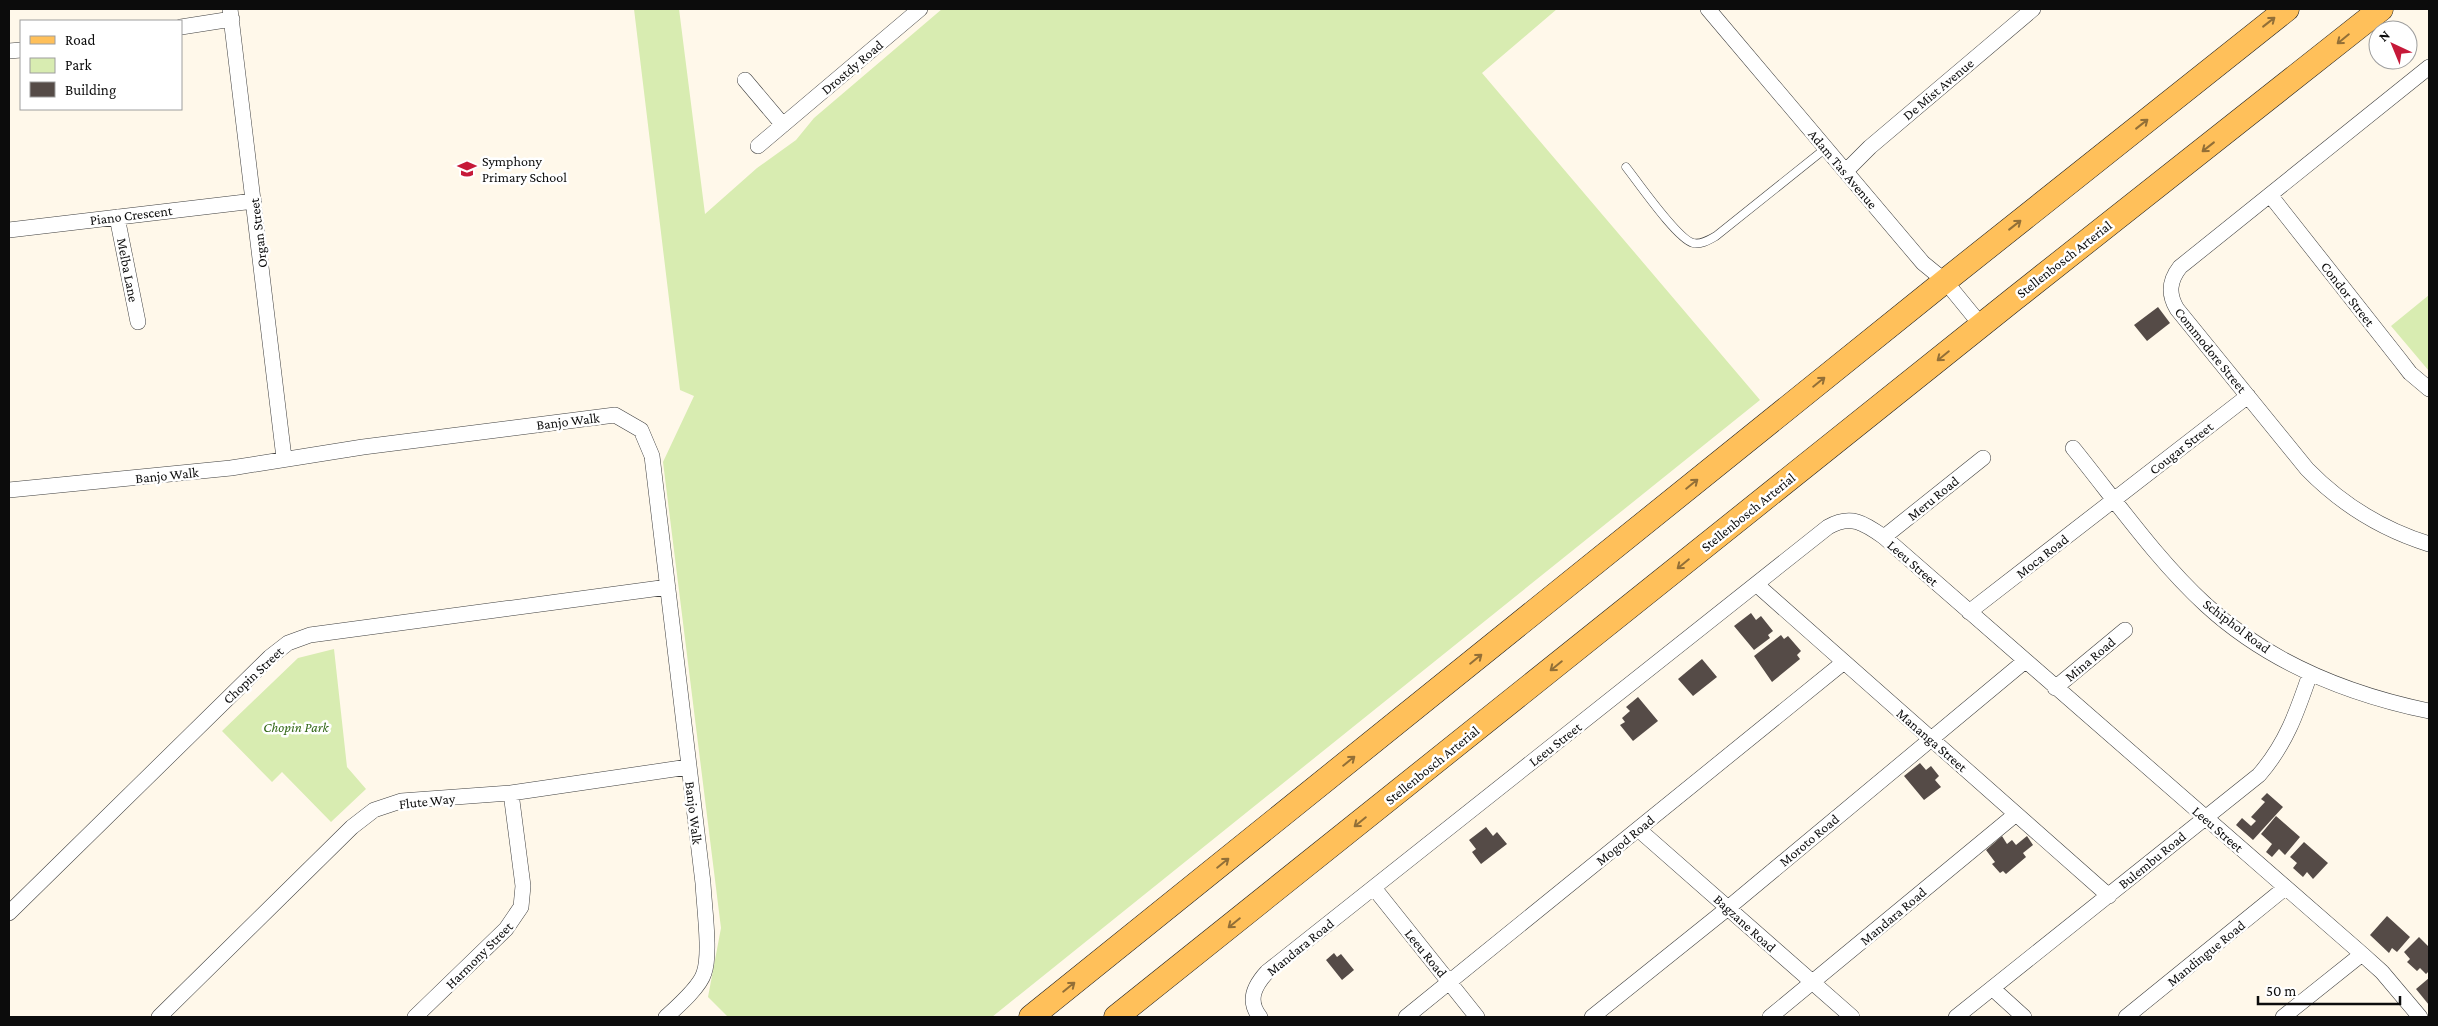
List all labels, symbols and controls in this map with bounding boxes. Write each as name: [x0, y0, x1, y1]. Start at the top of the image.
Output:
one-way arrow: [2263, 17, 2276, 28]
legend: [20, 20, 182, 110]
north arrow: [2368, 20, 2418, 70]
text: N: [2375, 26, 2393, 45]
text: Road: [65, 32, 96, 48]
one-way arrow: [2337, 34, 2350, 45]
street label: Drostdy Road: [818, 36, 887, 97]
street label: De Mist Avenue: [1899, 55, 1977, 123]
text: Park: [65, 57, 92, 73]
text: Building: [65, 82, 116, 99]
one-way arrow: [2135, 118, 2148, 129]
street label: Adam Tas Avenue: [1805, 126, 1881, 212]
one-way arrow: [2202, 141, 2215, 152]
place label: Symphony Primary School: [482, 153, 567, 185]
school or university icon: Symphony Primary School: [456, 158, 478, 180]
street label: Organ Street: [246, 197, 270, 269]
street label: Piano Crescent: [89, 202, 173, 228]
street label: Stellenbosch Arterial: [2013, 217, 2115, 301]
one-way arrow: [2008, 219, 2021, 230]
street label: Melba Lane: [114, 237, 142, 303]
street label: Condor Street: [2318, 259, 2378, 330]
street label: Commodore Street: [2172, 304, 2251, 396]
one-way arrow: [1937, 351, 1950, 362]
one-way arrow: [1812, 377, 1825, 388]
street label: Banjo Walk: [535, 409, 601, 434]
street label: Cougar Street: [2146, 418, 2216, 478]
street label: Banjo Walk: [134, 464, 200, 487]
street label: Stellenbosch Arterial: [1698, 469, 1798, 555]
street label: Meru Road: [1904, 472, 1962, 523]
one-way arrow: [1686, 479, 1699, 490]
street label: Moca Road: [2013, 530, 2072, 581]
street label: Leeu Street: [1884, 537, 1942, 590]
one-way arrow: [1677, 559, 1690, 570]
street label: Schiphol Road: [2200, 596, 2274, 657]
street label: Mina Road: [2062, 633, 2119, 685]
street label: Chopin Street: [220, 643, 287, 707]
one-way arrow: [1469, 653, 1482, 664]
one-way arrow: [1550, 660, 1563, 671]
street label: Mananga Street: [1893, 705, 1971, 775]
street label: Leeu Street: [1526, 718, 1585, 769]
park label: Chopin Park: [263, 719, 330, 735]
street label: Stellenbosch Arterial: [1382, 722, 1482, 808]
one-way arrow: [1342, 755, 1355, 766]
street label: Banjo Walk: [681, 780, 706, 846]
street label: Flute Way: [398, 790, 456, 812]
street label: Leeu Street: [2189, 803, 2247, 856]
street label: Moroto Road: [1776, 810, 1842, 869]
street label: Mogod Road: [1593, 811, 1658, 868]
one-way arrow: [1354, 816, 1367, 827]
street label: Bulembu Road: [2115, 828, 2189, 892]
one-way arrow: [1216, 857, 1229, 868]
street label: Mandara Road: [1857, 883, 1930, 948]
street label: Bagzane Road: [1711, 891, 1780, 955]
street label: Mandara Road: [1263, 915, 1337, 979]
street label: Mandingue Road: [2164, 916, 2249, 989]
street label: Harmony Street: [442, 918, 516, 992]
one-way arrow: [1227, 918, 1240, 929]
street label: Leeu Road: [1402, 926, 1451, 981]
scale bar: [2258, 974, 2400, 1006]
one-way arrow: [1062, 981, 1075, 992]
text: 50 m: [2266, 983, 2296, 999]

